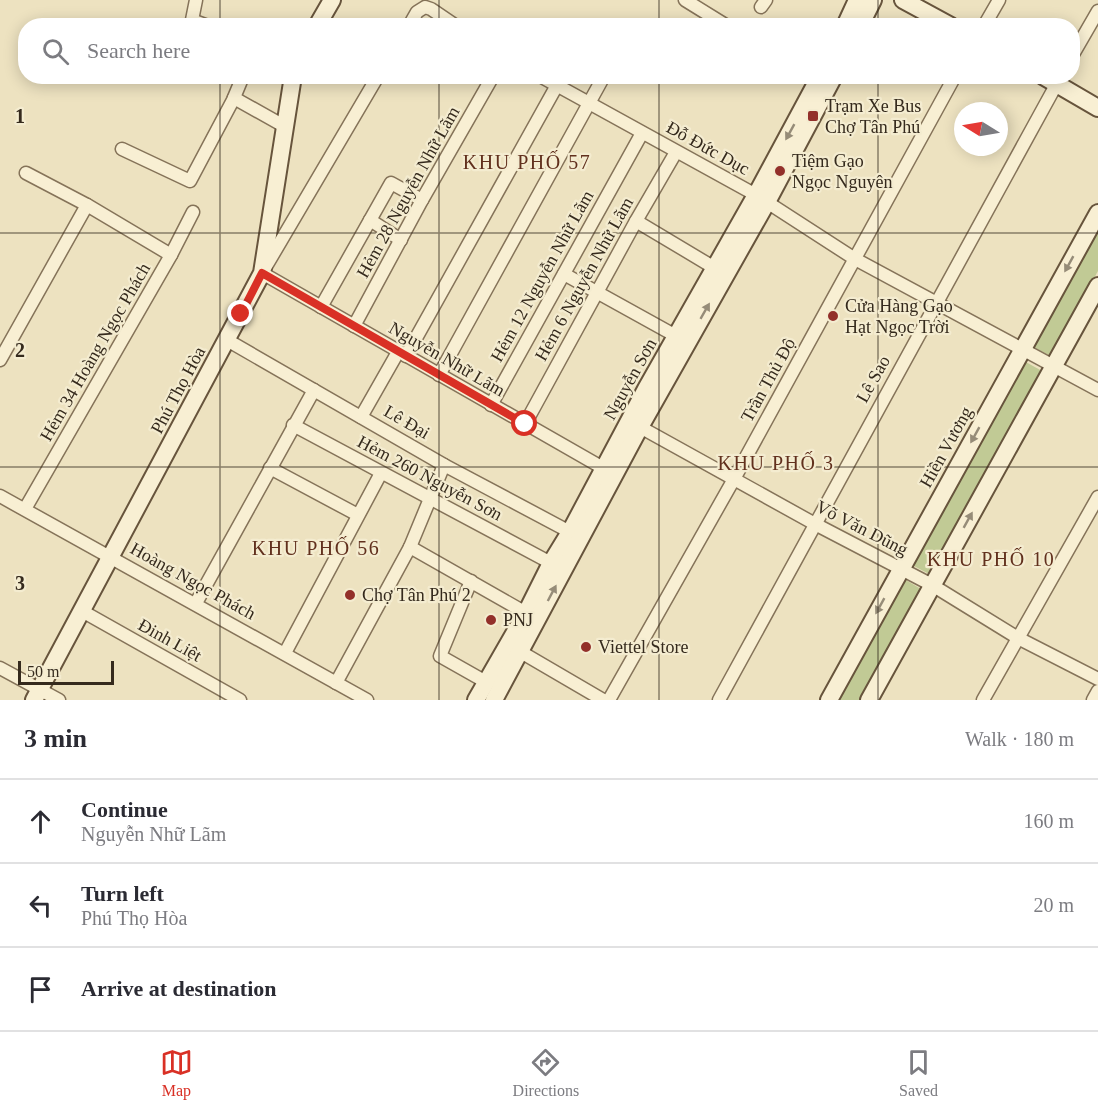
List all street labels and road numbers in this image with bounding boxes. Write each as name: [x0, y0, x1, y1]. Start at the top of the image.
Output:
street label: Hẻm 28 Nguyễn Nhữ Lãm: [353, 103, 463, 281]
street label: Đỗ Đức Dục: [663, 117, 753, 179]
street label: Hẻm 12 Nguyễn Nhữ Lãm: [487, 187, 597, 365]
street label: Hẻm 6 Nguyễn Nhữ Lãm: [531, 194, 637, 364]
street label: Hẻm 34 Hoàng Ngọc Phách: [36, 260, 154, 444]
street label: Nguyễn Nhữ Lãm: [385, 318, 509, 400]
street label: Trần Thủ Độ: [737, 334, 799, 426]
street label: Nguyễn Sơn: [599, 335, 661, 423]
street label: Phú Thọ Hòa: [147, 343, 209, 437]
street label: Lê Sao: [852, 352, 894, 406]
street label: Lê Đại: [381, 401, 433, 443]
street label: Hiền Vương: [916, 403, 976, 491]
street label: Hẻm 260 Nguyễn Sơn: [354, 431, 506, 525]
street label: Võ Văn Dũng: [813, 496, 911, 560]
street label: Hoàng Ngọc Phách: [127, 538, 259, 624]
street label: Đinh Liệt: [135, 614, 205, 666]

